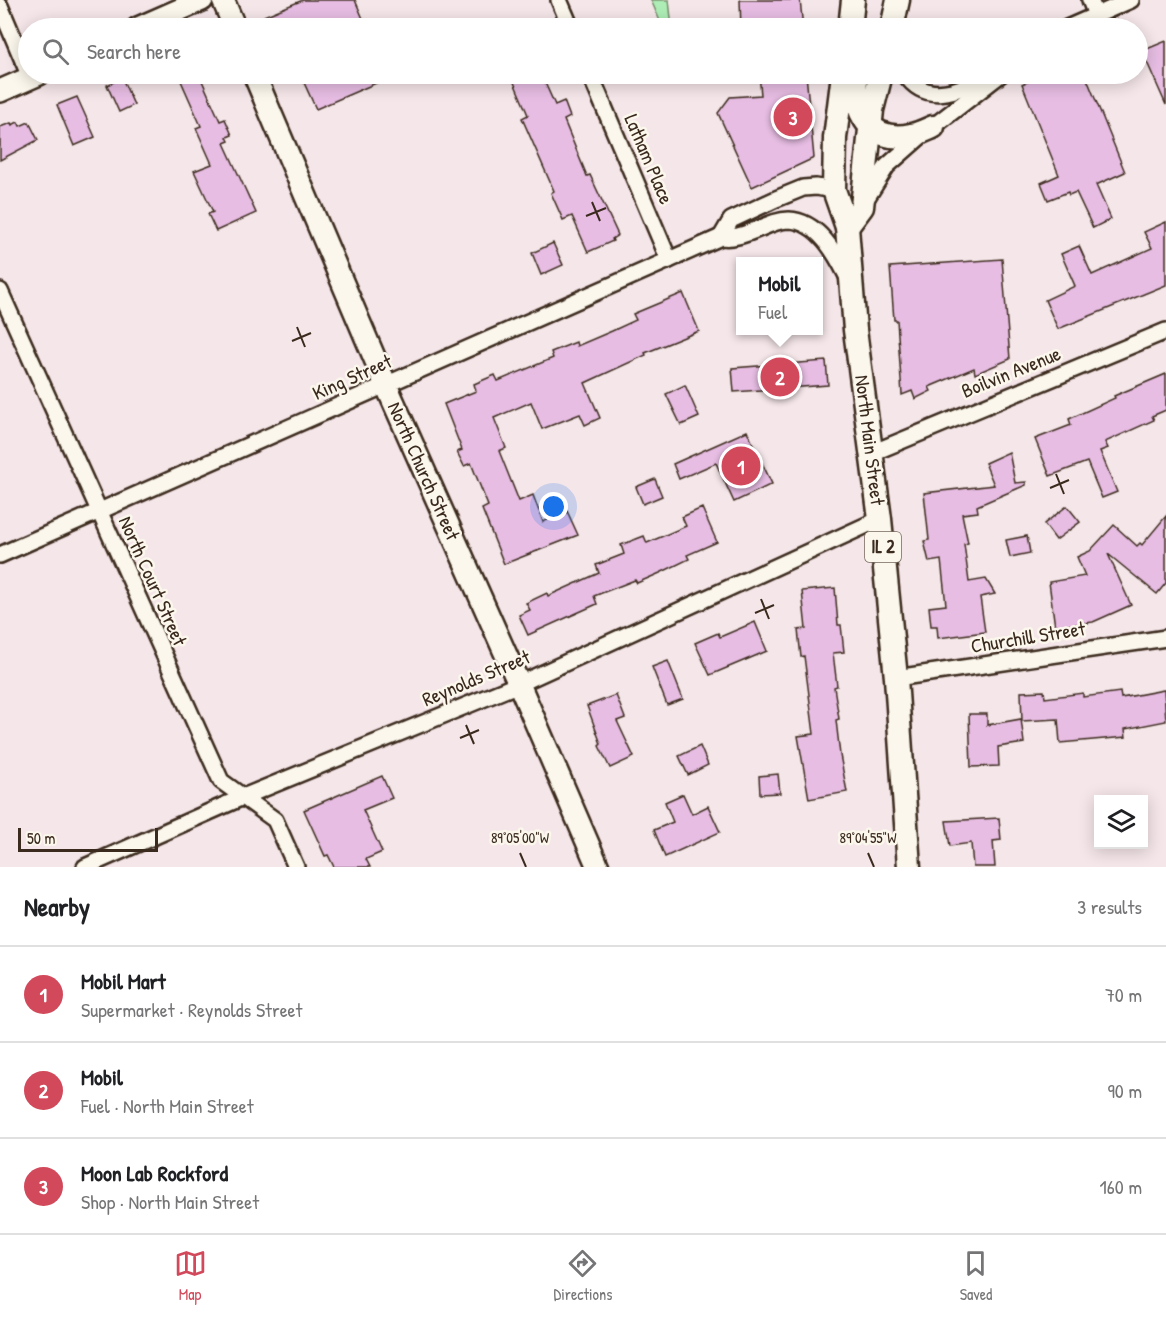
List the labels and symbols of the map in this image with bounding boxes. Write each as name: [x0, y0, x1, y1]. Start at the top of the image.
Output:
pin: 3: [774, 94, 812, 140]
street label: Latham Place: [618, 110, 680, 208]
street label: Boilvin Avenue: [957, 339, 1065, 404]
street label: King Street: [308, 347, 397, 406]
pin: 2: [760, 354, 800, 400]
street label: North Main Street: [849, 373, 892, 508]
street label: North Church Street: [382, 397, 467, 545]
pin: 1: [722, 444, 760, 488]
your location: [539, 492, 568, 521]
street label: North Court Street: [113, 512, 195, 651]
road number: IL 2: [865, 532, 901, 562]
street label: Churchill Street: [969, 614, 1088, 659]
street label: Reynolds Street: [418, 642, 535, 712]
scale bar: [18, 825, 158, 852]
text: 89°05'00"W: [491, 827, 550, 848]
text: 89°04'55"W: [840, 827, 897, 848]

